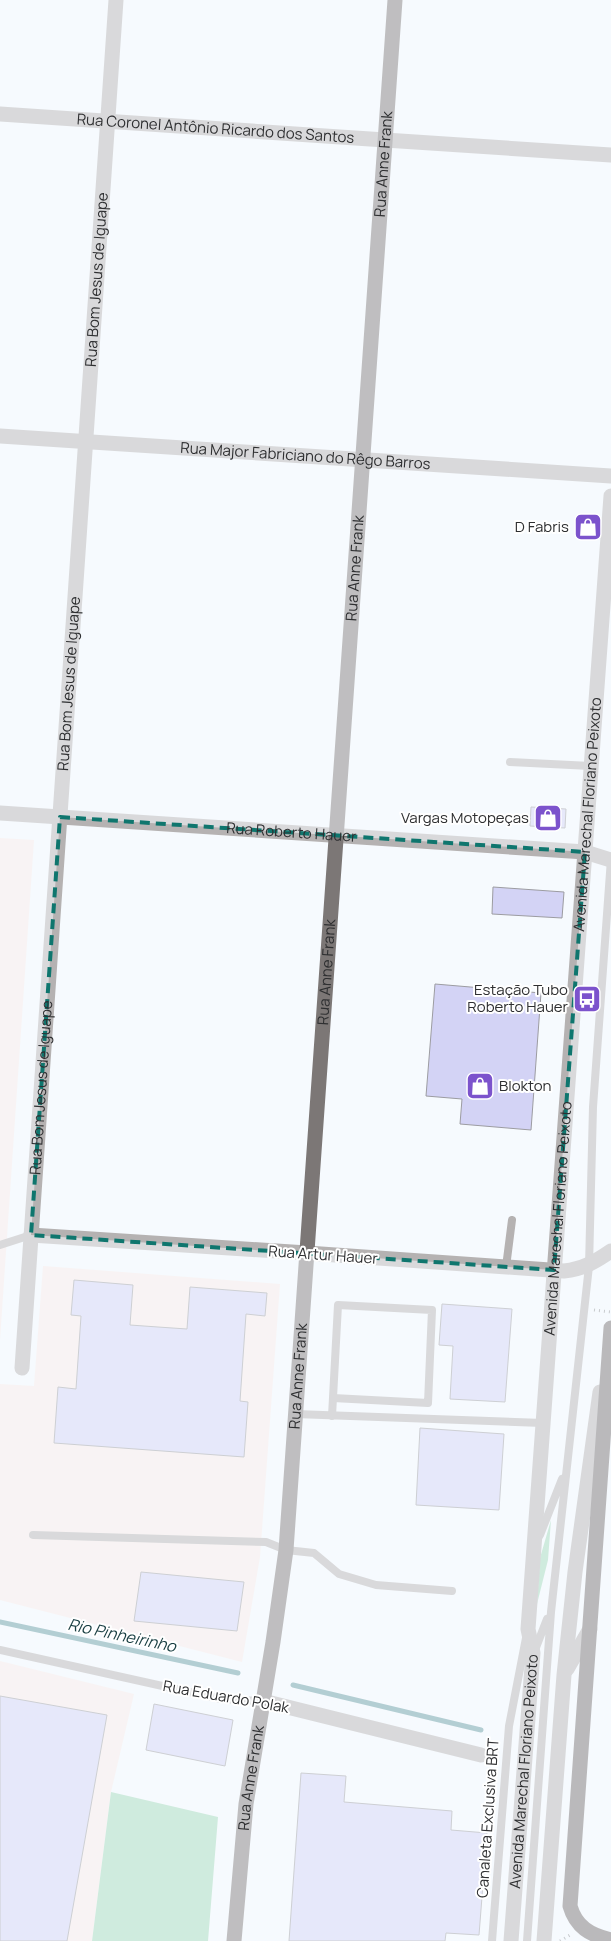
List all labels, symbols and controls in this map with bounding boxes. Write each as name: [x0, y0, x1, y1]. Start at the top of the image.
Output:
street label: Rua Coronel Antônio Ricardo dos Santos: [76, 108, 355, 148]
street label: Rua Anne Frank: [369, 110, 397, 218]
street label: Rua Bom Jesus de Iguape: [80, 191, 113, 368]
street label: Rua Major Fabriciano do Rêgo Barros: [180, 437, 431, 474]
shop icon: D Fabris: [573, 512, 603, 542]
street label: Rua Anne Frank: [340, 514, 369, 622]
place label: D Fabris: [515, 516, 569, 537]
street label: Rua Bom Jesus de Iguape: [52, 595, 85, 772]
street label: Avenida Marechal Floriano Peixoto: [568, 696, 606, 932]
shop icon: Vargas Motopeças: [533, 803, 563, 833]
place label: Vargas Motopeças: [401, 807, 529, 828]
street label: Rua Roberto Hauer: [226, 817, 358, 847]
street label: Rua Anne Frank: [312, 918, 340, 1026]
place label: Estação Tubo Roberto Hauer: [467, 979, 569, 1017]
bus stop icon: Estação Tubo Roberto Hauer: [572, 984, 602, 1014]
street label: Rua Bom Jesus de Iguape: [24, 999, 57, 1176]
shop icon: Blokton: [465, 1071, 495, 1101]
place label: Blokton: [499, 1075, 552, 1096]
street label: Avenida Marechal Floriano Peixoto: [539, 1100, 577, 1336]
street label: Rua Artur Hauer: [268, 1240, 379, 1269]
street label: Rua Anne Frank: [284, 1322, 312, 1430]
water label: Rio Pinheirinho: [66, 1613, 180, 1658]
street label: Avenida Marechal Floriano Peixoto: [504, 1653, 543, 1889]
street label: Rua Eduardo Polak: [161, 1675, 291, 1718]
street label: Rua Anne Frank: [233, 1723, 269, 1831]
street label: Canaleta Exclusiva BRT: [471, 1737, 504, 1899]

